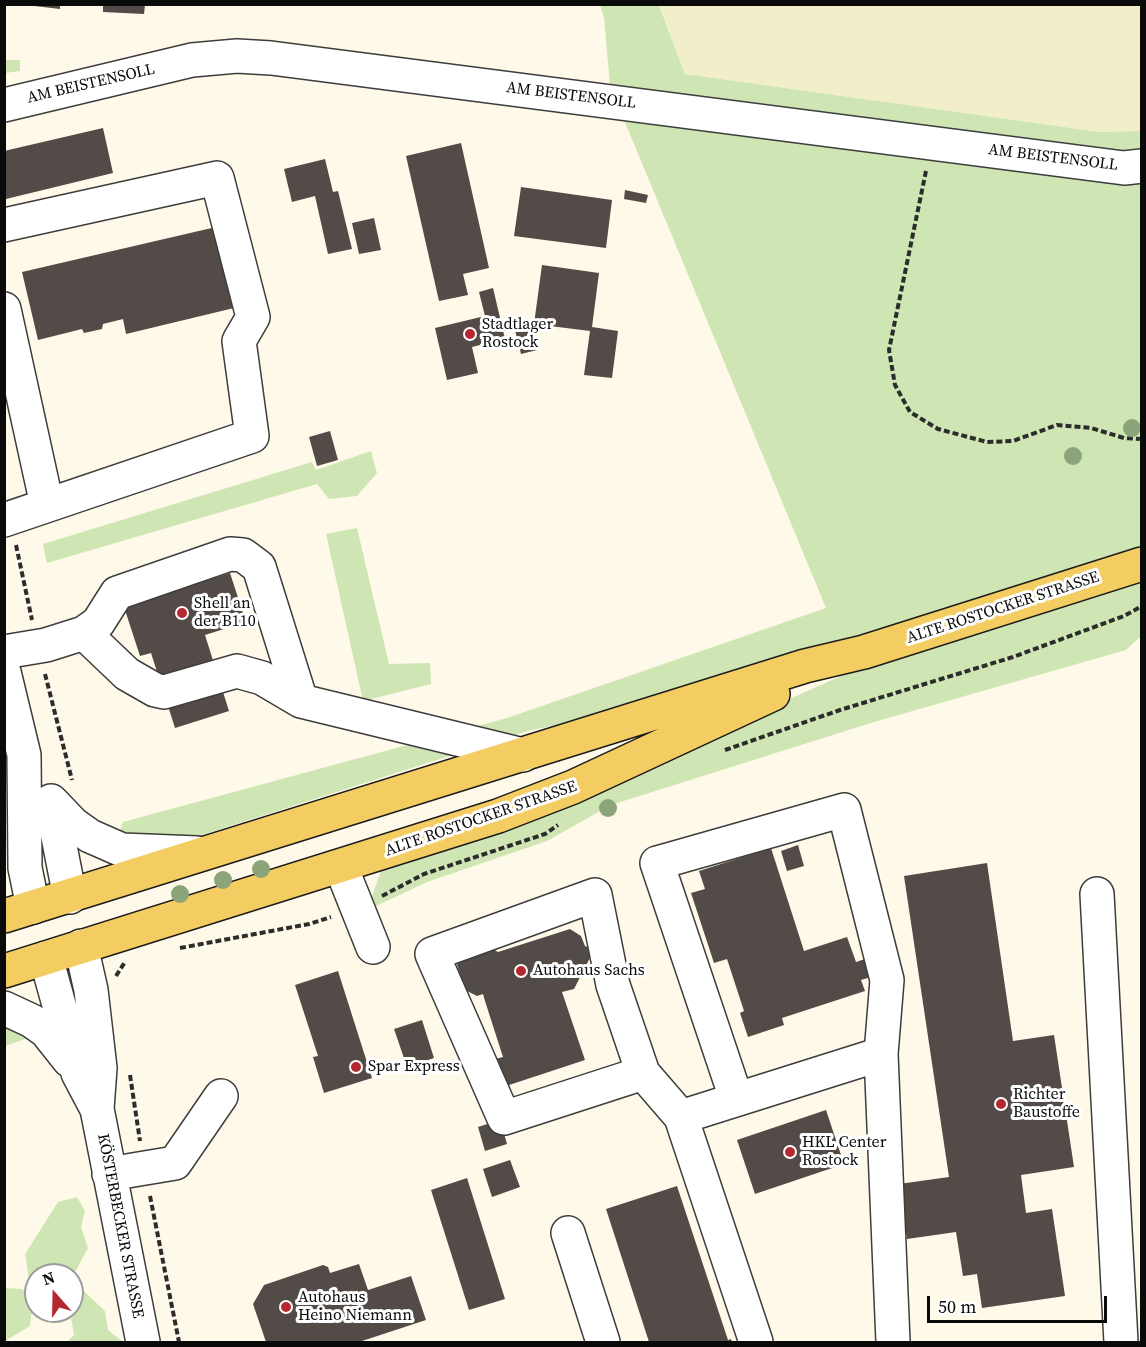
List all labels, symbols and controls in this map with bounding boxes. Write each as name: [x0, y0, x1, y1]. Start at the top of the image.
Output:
street label: AM BEISTENSOLL: [25, 60, 157, 108]
street label: AM BEISTENSOLL: [505, 79, 637, 113]
street label: AM BEISTENSOLL: [987, 141, 1119, 175]
place label: Stadtlager Rostock: [482, 315, 553, 353]
marker: Stadtlager Rostock: [463, 327, 477, 341]
street label: ALTE ROSTOCKER STRASSE: [904, 568, 1102, 648]
place label: Shell an der B110: [194, 594, 256, 632]
marker: Shell an der B110: [175, 606, 189, 620]
street label: ALTE ROSTOCKER STRASSE: [383, 777, 579, 861]
place label: Autohaus Sachs: [533, 961, 645, 981]
marker: Autohaus Sachs: [514, 964, 528, 978]
place label: Spar Express: [368, 1057, 460, 1077]
marker: Spar Express: [349, 1060, 363, 1074]
place label: Richter Baustoffe: [1013, 1085, 1080, 1123]
marker: Richter Baustoffe: [994, 1097, 1008, 1111]
street label: KÖSTERBECKER STRASSE: [93, 1132, 147, 1320]
place label: HKL Center Rostock: [802, 1133, 887, 1171]
marker: HKL Center Rostock: [783, 1145, 797, 1159]
north arrow: [24, 1263, 84, 1323]
text: N: [39, 1266, 58, 1290]
scale bar: [930, 1284, 1110, 1322]
place label: Autohaus Heino Niemann: [298, 1288, 412, 1326]
text: 50 m: [938, 1294, 976, 1319]
marker: Autohaus Heino Niemann: [279, 1300, 293, 1314]

